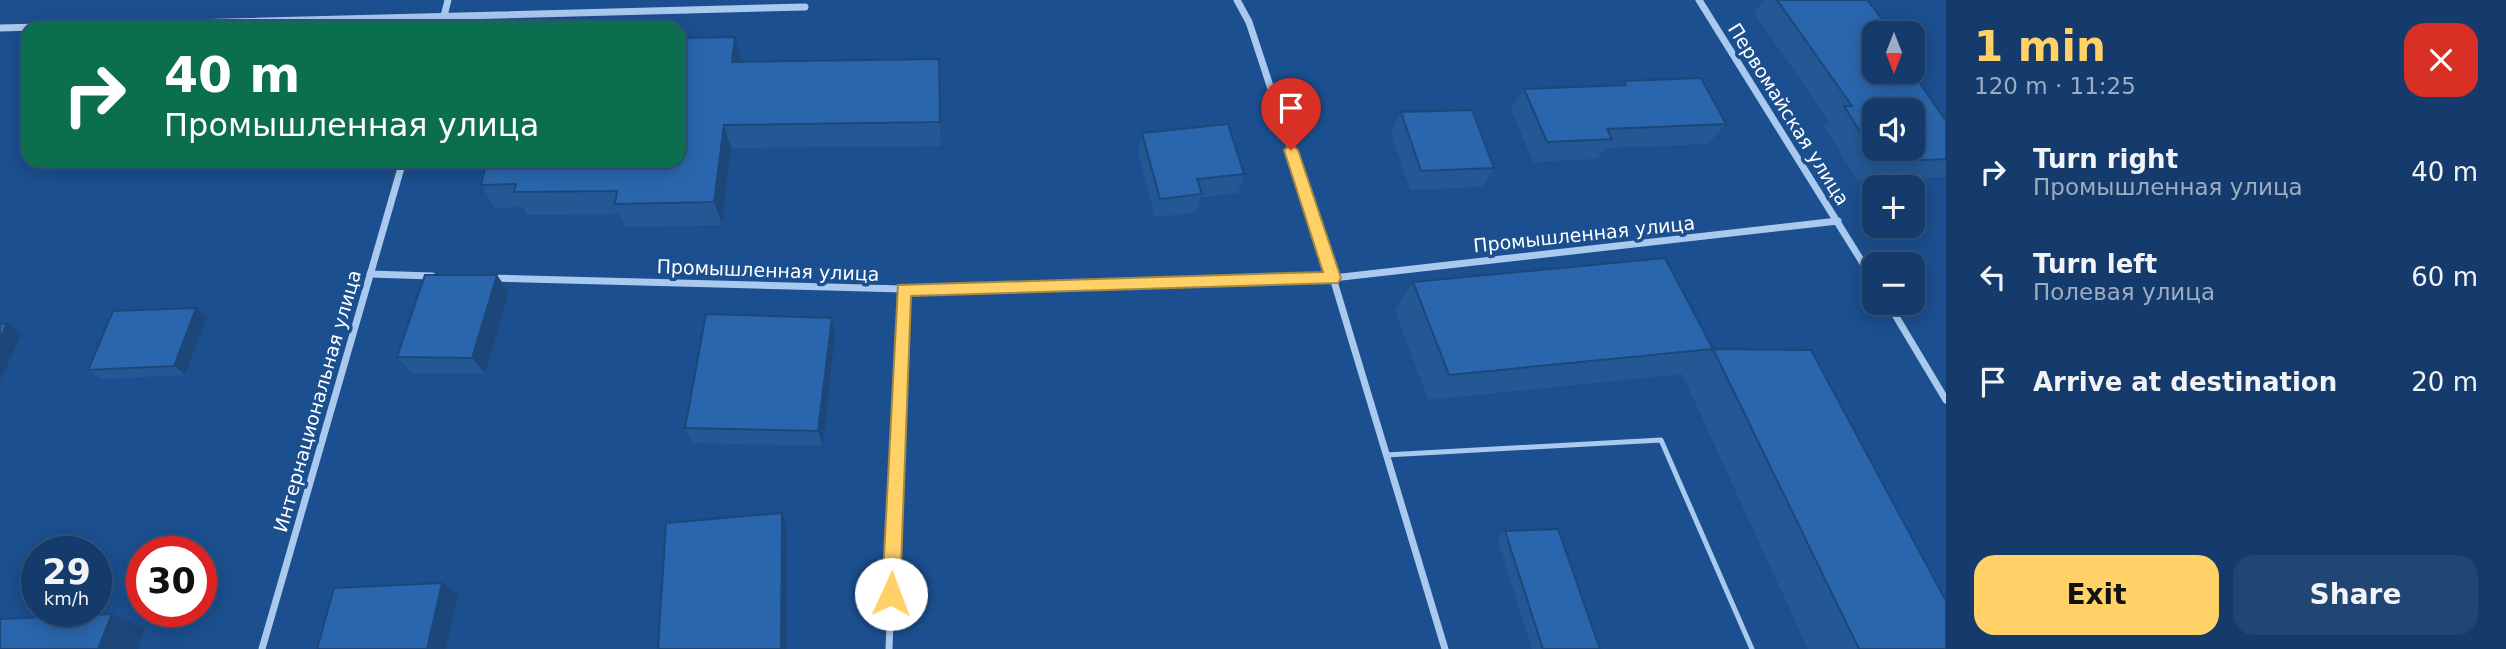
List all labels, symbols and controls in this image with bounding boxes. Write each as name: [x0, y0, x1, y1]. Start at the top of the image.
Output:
street label: Первомайская улица: [1724, 19, 1854, 209]
north arrow: [1862, 21, 1925, 84]
map controls: [1862, 21, 1925, 315]
text: 1 min: [1974, 22, 2106, 71]
button: close: [2404, 23, 2478, 97]
text: 40 m: [164, 47, 300, 104]
icon: right: [49, 49, 140, 140]
text: 120 m · 11:25: [1974, 73, 2136, 99]
pin: [1261, 78, 1321, 150]
icon: arrive: [1272, 89, 1310, 127]
button: sound: [1862, 98, 1925, 161]
text: Промышленная улица: [164, 106, 539, 144]
text: Turn right: [2033, 144, 2178, 174]
icon: right: [1974, 153, 2012, 191]
text: 40 m: [2411, 157, 2478, 187]
text: Промышленная улица: [2033, 174, 2303, 200]
button: +: [1862, 175, 1925, 238]
street label: Промышленная улица: [1472, 211, 1696, 257]
text: Turn left: [2033, 249, 2157, 279]
button: −: [1862, 252, 1925, 315]
street label: Промышленная улица: [656, 255, 880, 285]
icon: left: [1974, 258, 2012, 296]
text: 60 m: [2411, 262, 2478, 292]
street label: Интернациональная улица: [269, 267, 365, 535]
text: Полевая улица: [2033, 279, 2215, 305]
icon: arrive: [1974, 363, 2012, 401]
text: Arrive at destination: [2033, 367, 2337, 397]
text: 20 m: [2411, 367, 2478, 397]
speed limit sign: 30: [126, 536, 217, 627]
text: 29: [42, 552, 91, 592]
button: Exit: [1974, 555, 2219, 635]
button: Share: [2233, 555, 2478, 635]
position arrow: [854, 557, 928, 631]
text: km/h: [44, 588, 89, 609]

